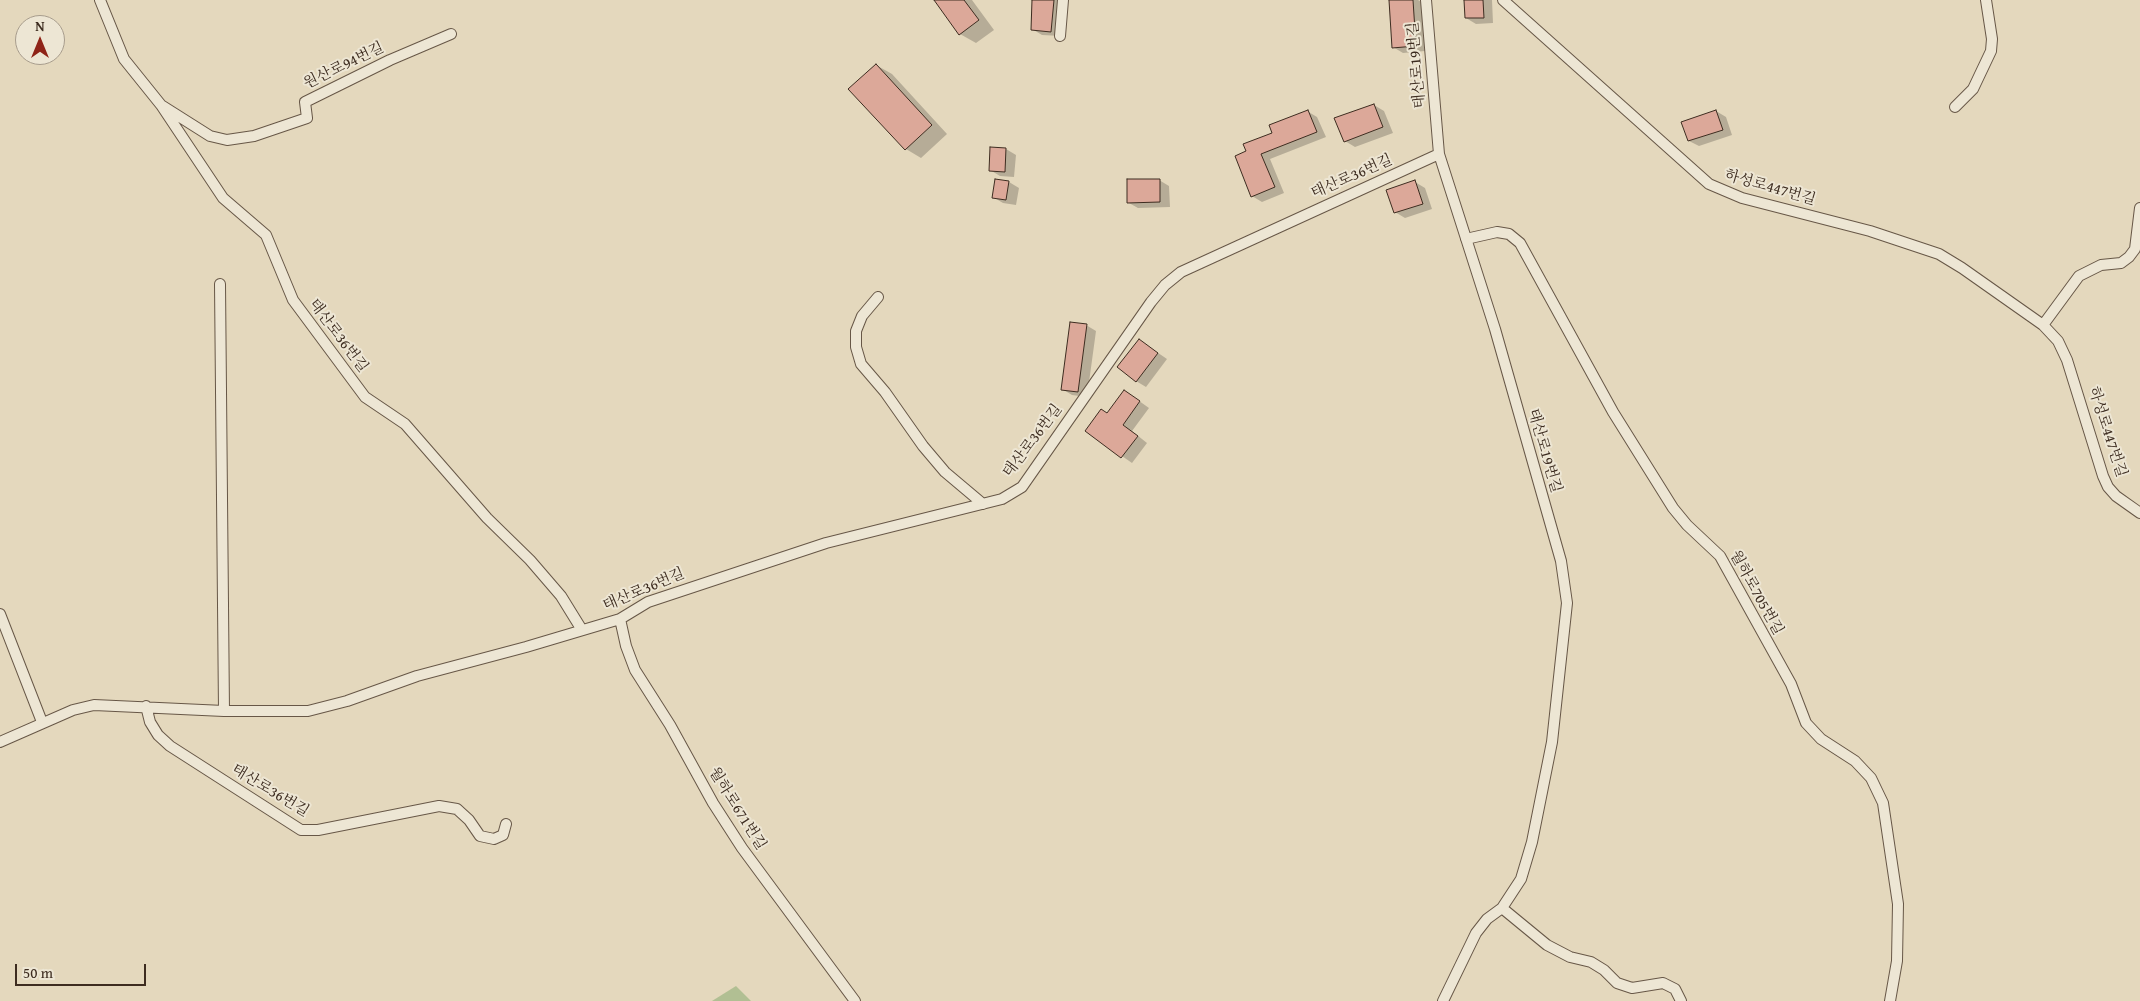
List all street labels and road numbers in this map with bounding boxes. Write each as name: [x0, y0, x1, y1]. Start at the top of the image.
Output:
street label: 태산로19번길: [1404, 21, 1430, 109]
street label: 원산로94번길: [301, 39, 387, 93]
street label: 태산로36번길: [1309, 151, 1395, 203]
street label: 하성로447번길: [1722, 166, 1818, 210]
street label: 태산로36번길: [305, 296, 371, 376]
street label: 하성로447번길: [2084, 384, 2130, 480]
street label: 태산로36번길: [1000, 401, 1066, 481]
street label: 태산로19번길: [1523, 407, 1565, 495]
street label: 월하로705번길: [1725, 547, 1787, 639]
street label: 태산로36번길: [600, 565, 688, 615]
street label: 태산로36번길: [228, 761, 312, 821]
street label: 월하로671번길: [704, 764, 770, 854]

